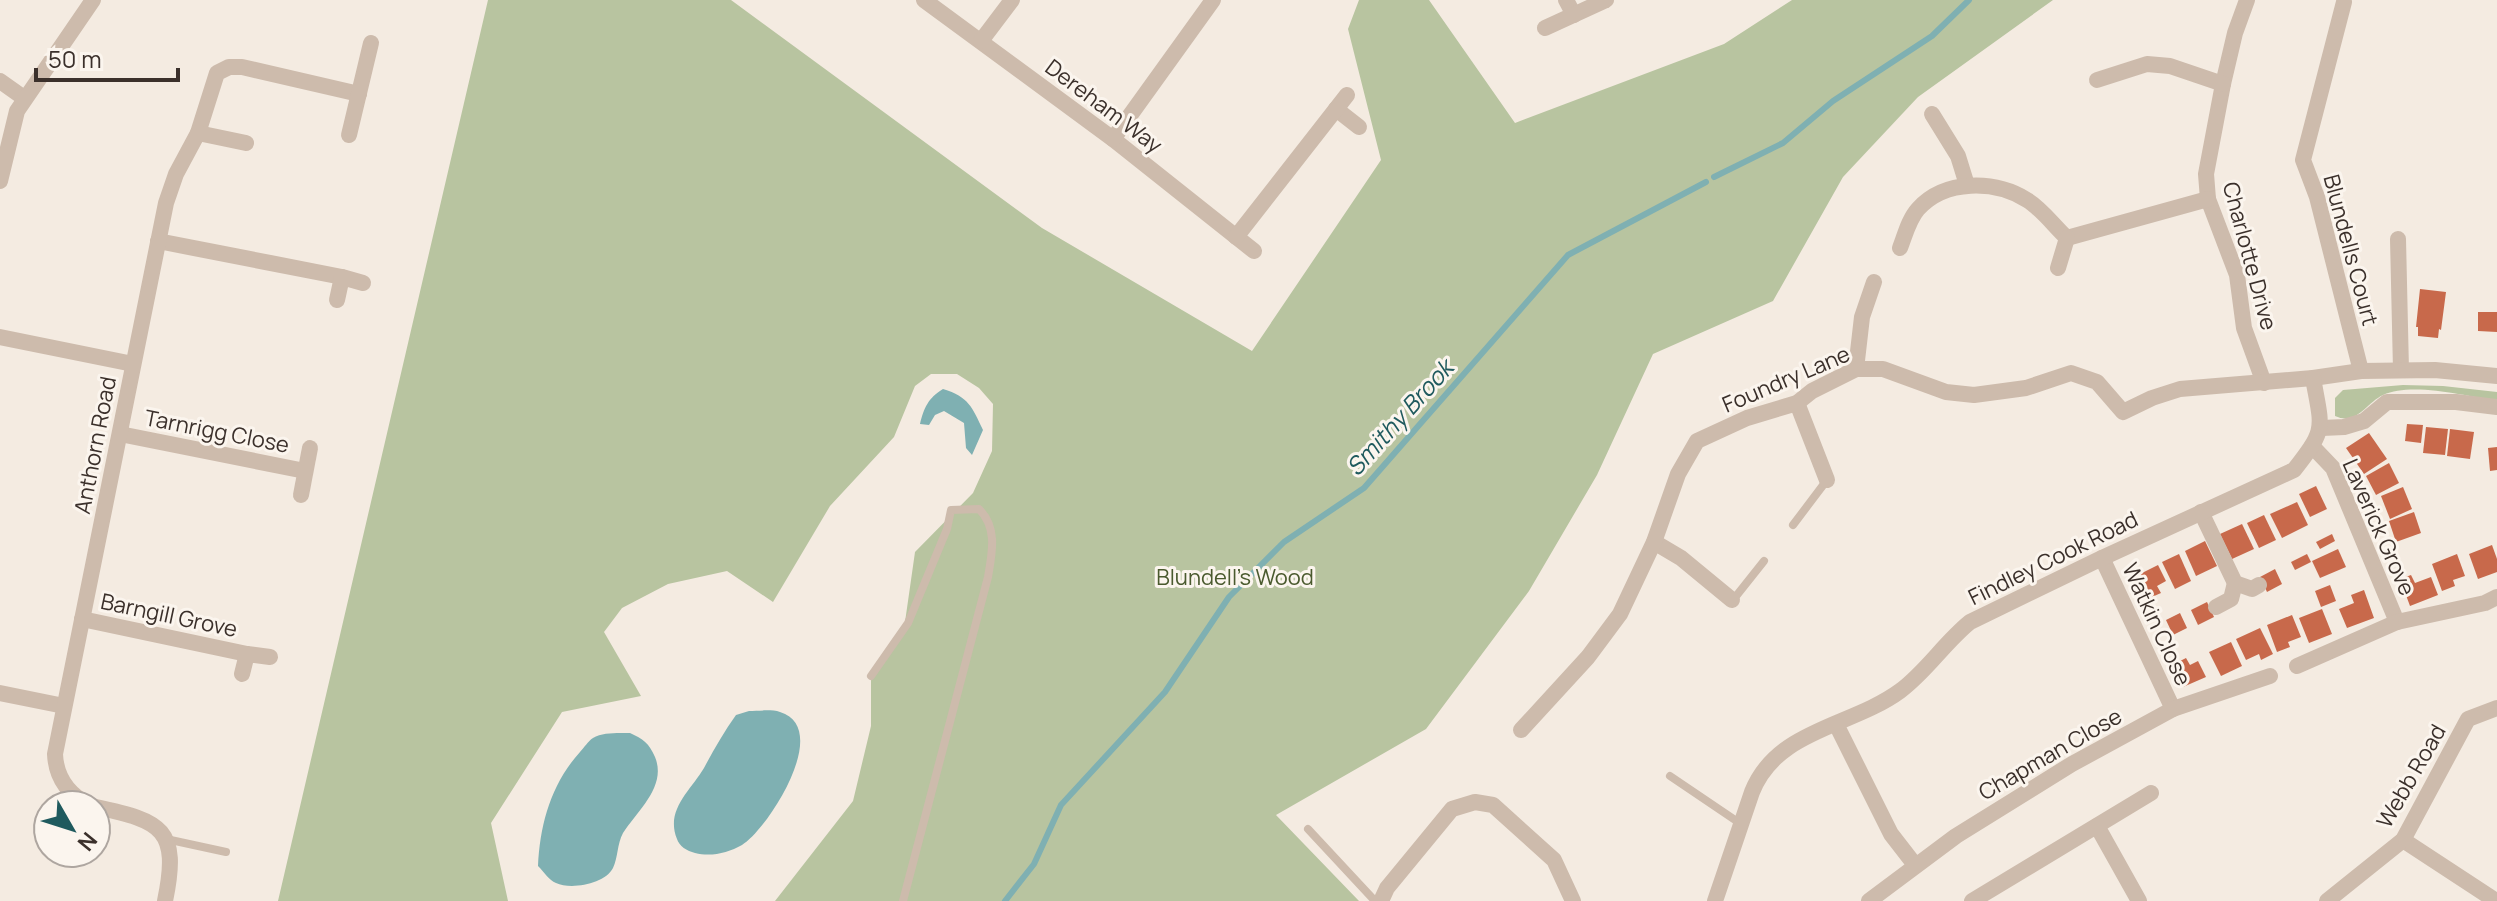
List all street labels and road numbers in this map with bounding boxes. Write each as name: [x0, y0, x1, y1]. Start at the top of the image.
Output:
street label: Dereham Way: [1039, 52, 1169, 160]
street label: Blundells Court: [2316, 171, 2386, 329]
street label: Charlotte Drive: [2216, 179, 2284, 333]
street label: Foundry Lane: [1718, 339, 1855, 419]
street label: Anthorn Road: [67, 374, 123, 516]
street label: Tarnrigg Close: [142, 402, 292, 460]
street label: Laverick Grove: [2335, 454, 2423, 600]
street label: Findley Cook Road: [1963, 504, 2143, 612]
street label: Watkin Close: [2115, 558, 2199, 690]
street label: Barngill Grove: [98, 586, 240, 644]
street label: Chapman Close: [1973, 701, 2127, 807]
street label: Webb Road: [2369, 719, 2453, 833]

